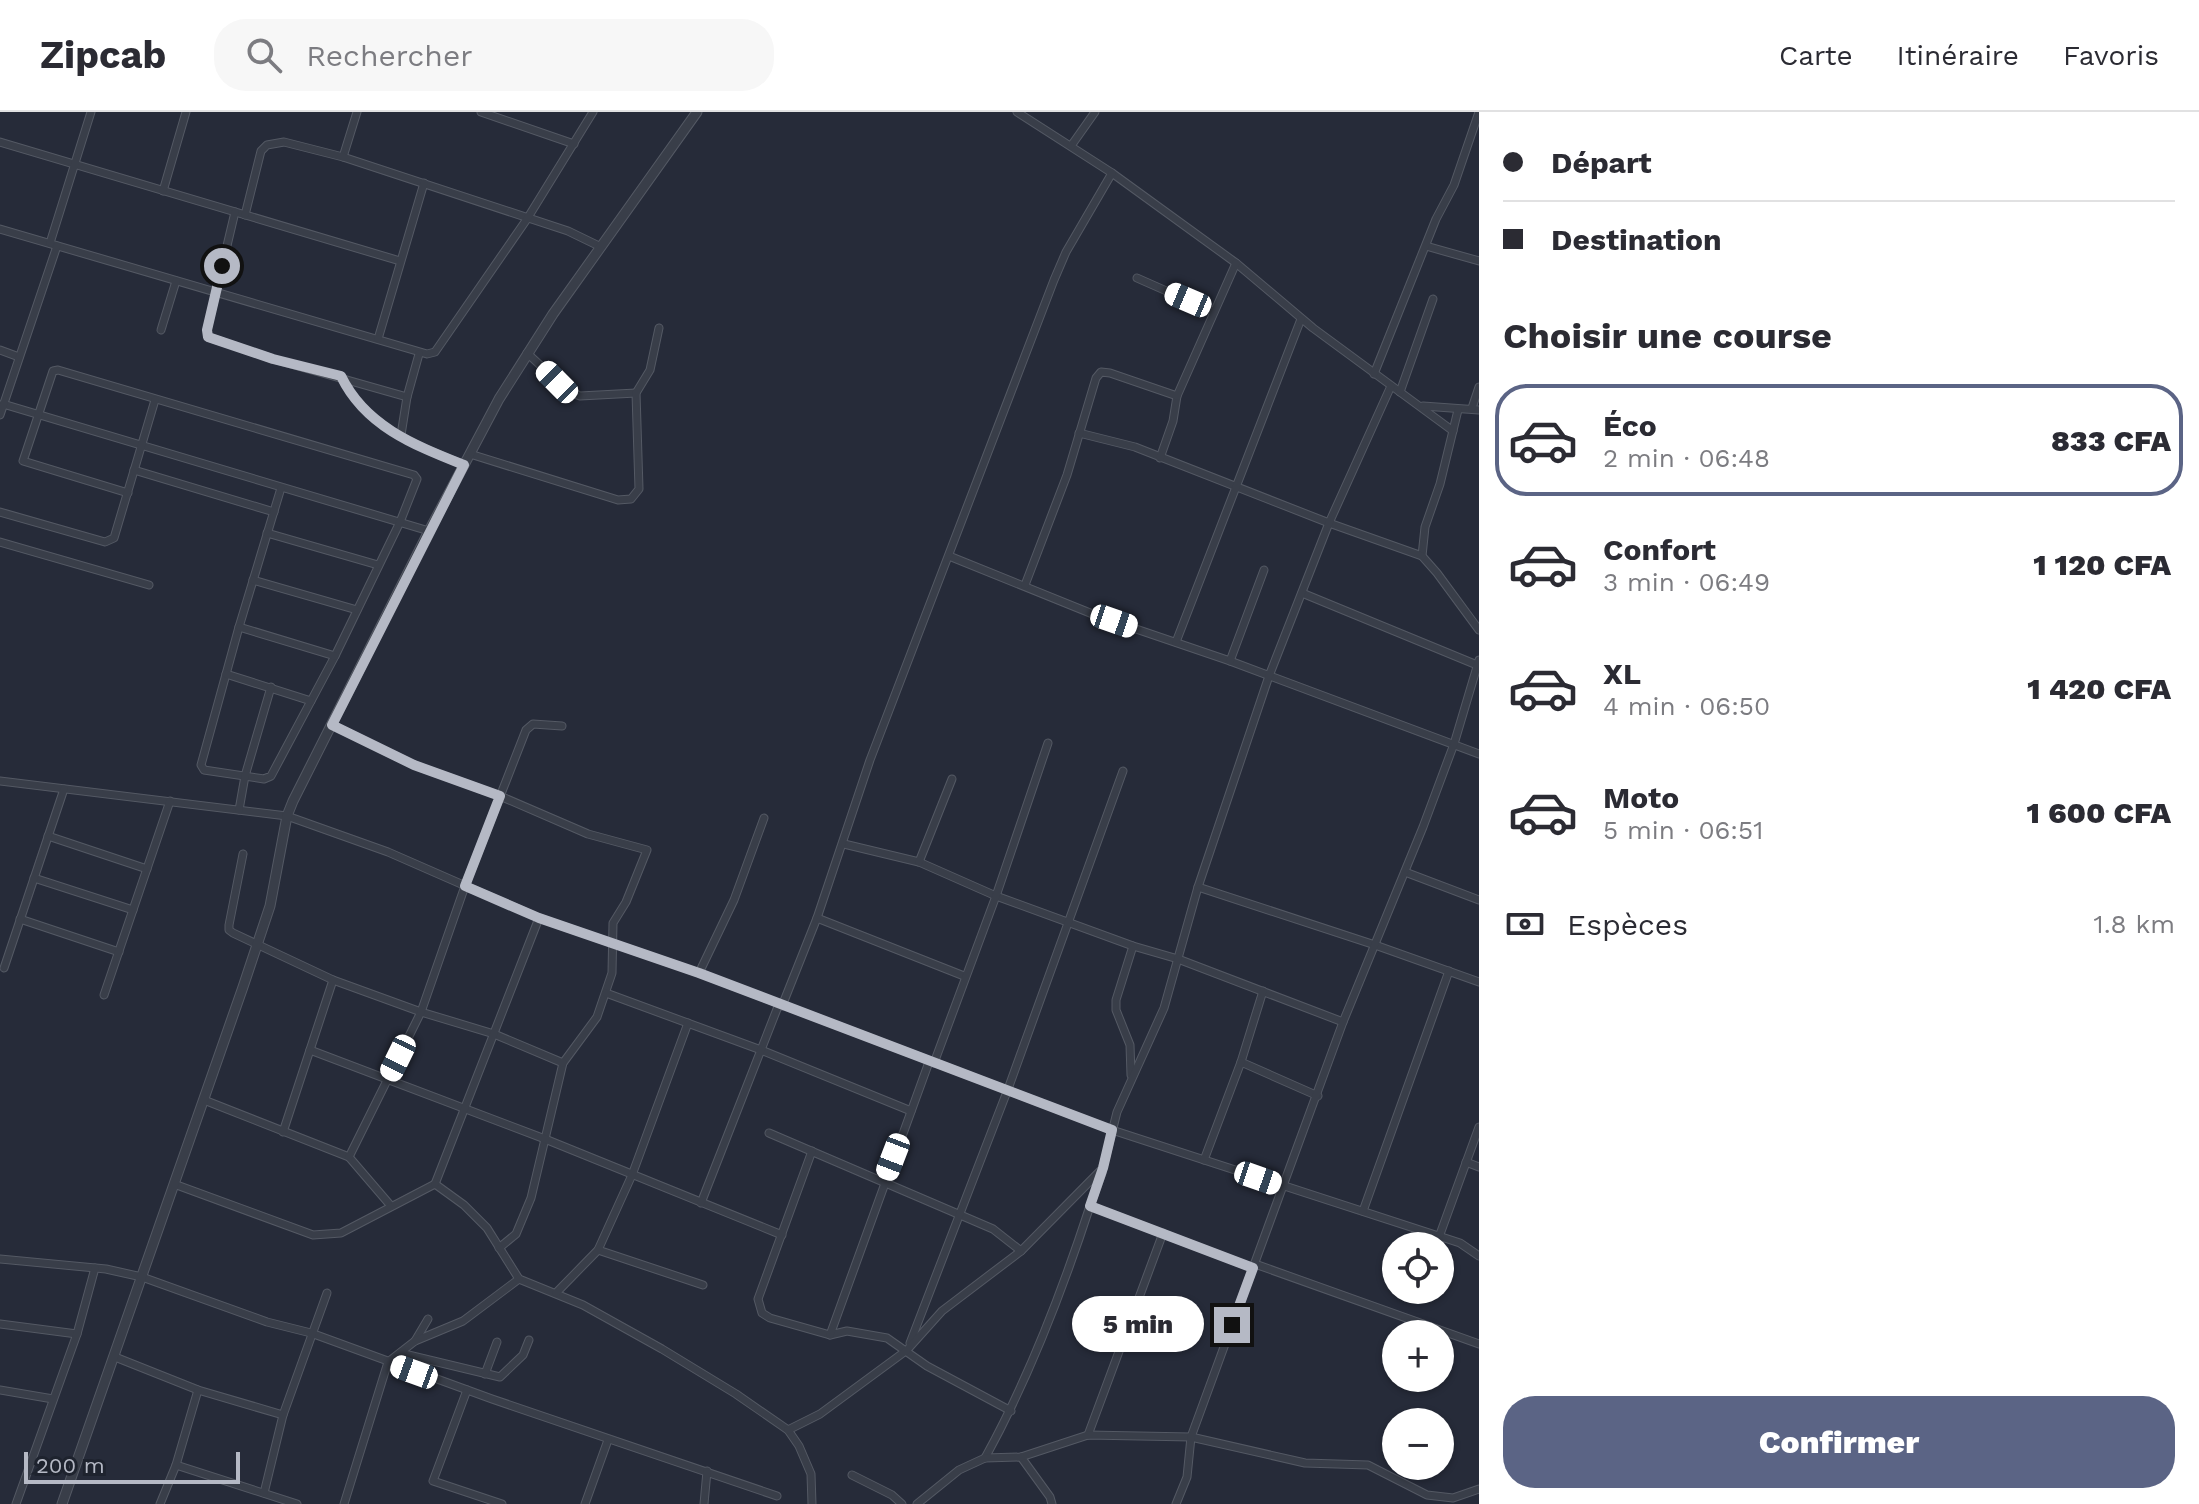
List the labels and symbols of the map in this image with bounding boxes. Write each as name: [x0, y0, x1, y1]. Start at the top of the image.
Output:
route start: [204, 248, 240, 284]
car: [1161, 280, 1215, 320]
car: [532, 357, 582, 407]
car: [1087, 602, 1141, 640]
car: [377, 1031, 419, 1085]
car: [873, 1130, 913, 1184]
car: [1231, 1159, 1285, 1197]
callout: 5 min: [1072, 1297, 1204, 1353]
route end: [1214, 1307, 1250, 1343]
car: [387, 1353, 441, 1391]
scale bar: [24, 1448, 240, 1484]

